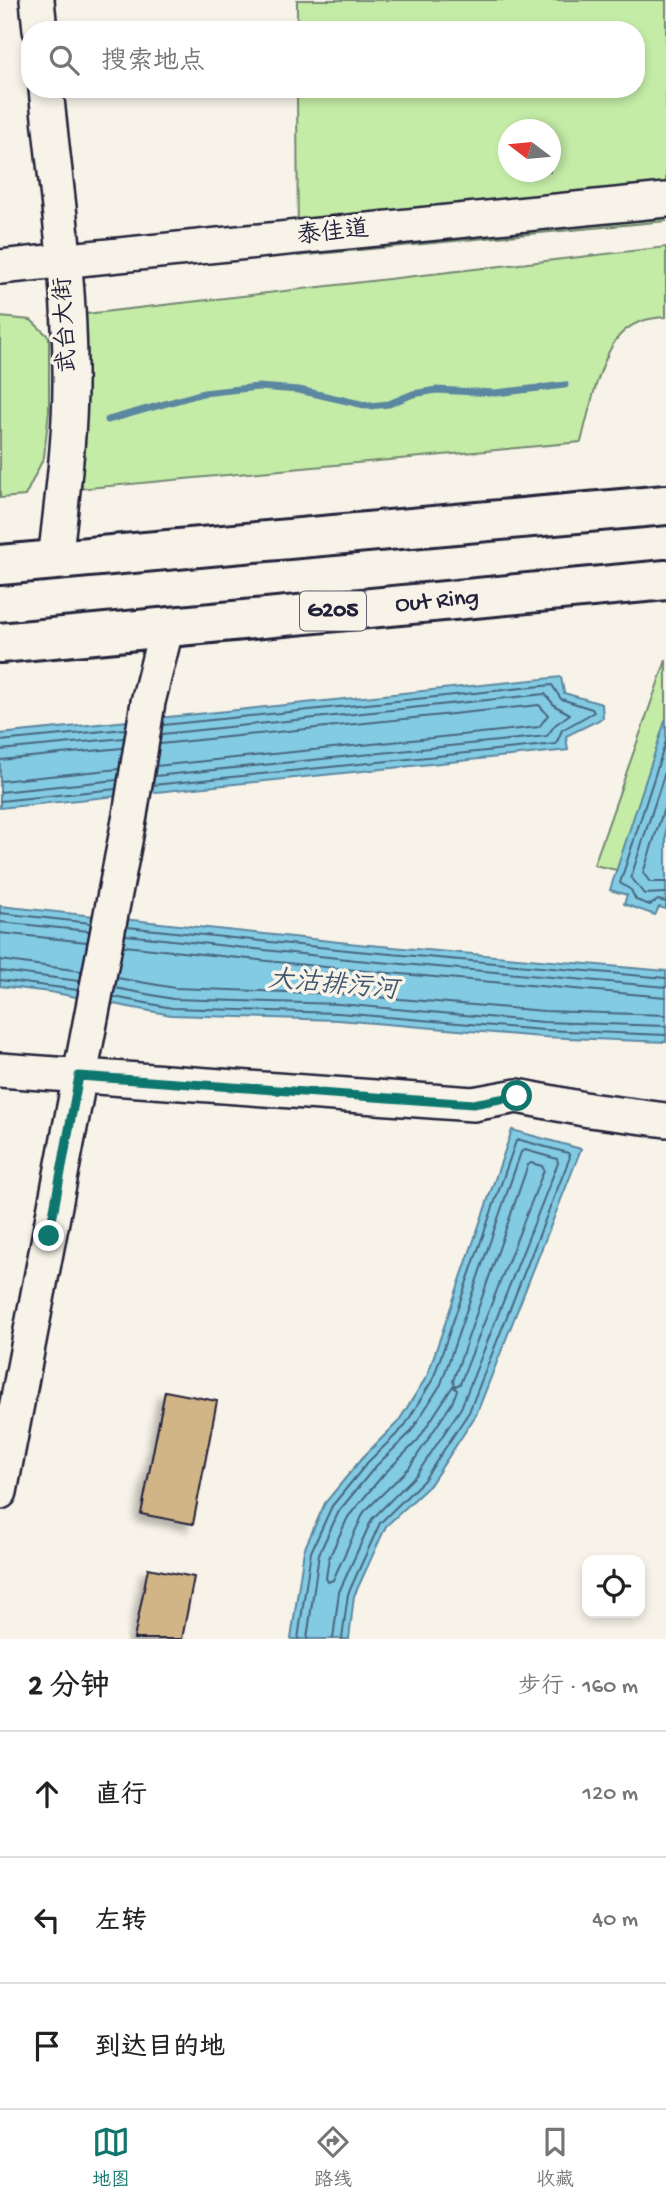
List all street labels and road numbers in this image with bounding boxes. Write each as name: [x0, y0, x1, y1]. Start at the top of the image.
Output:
street label: 泰佳道: [296, 215, 370, 252]
street label: 武台大街: [49, 276, 84, 374]
street label: Out Ring: [394, 583, 480, 620]
road number: G205: [300, 592, 366, 631]

